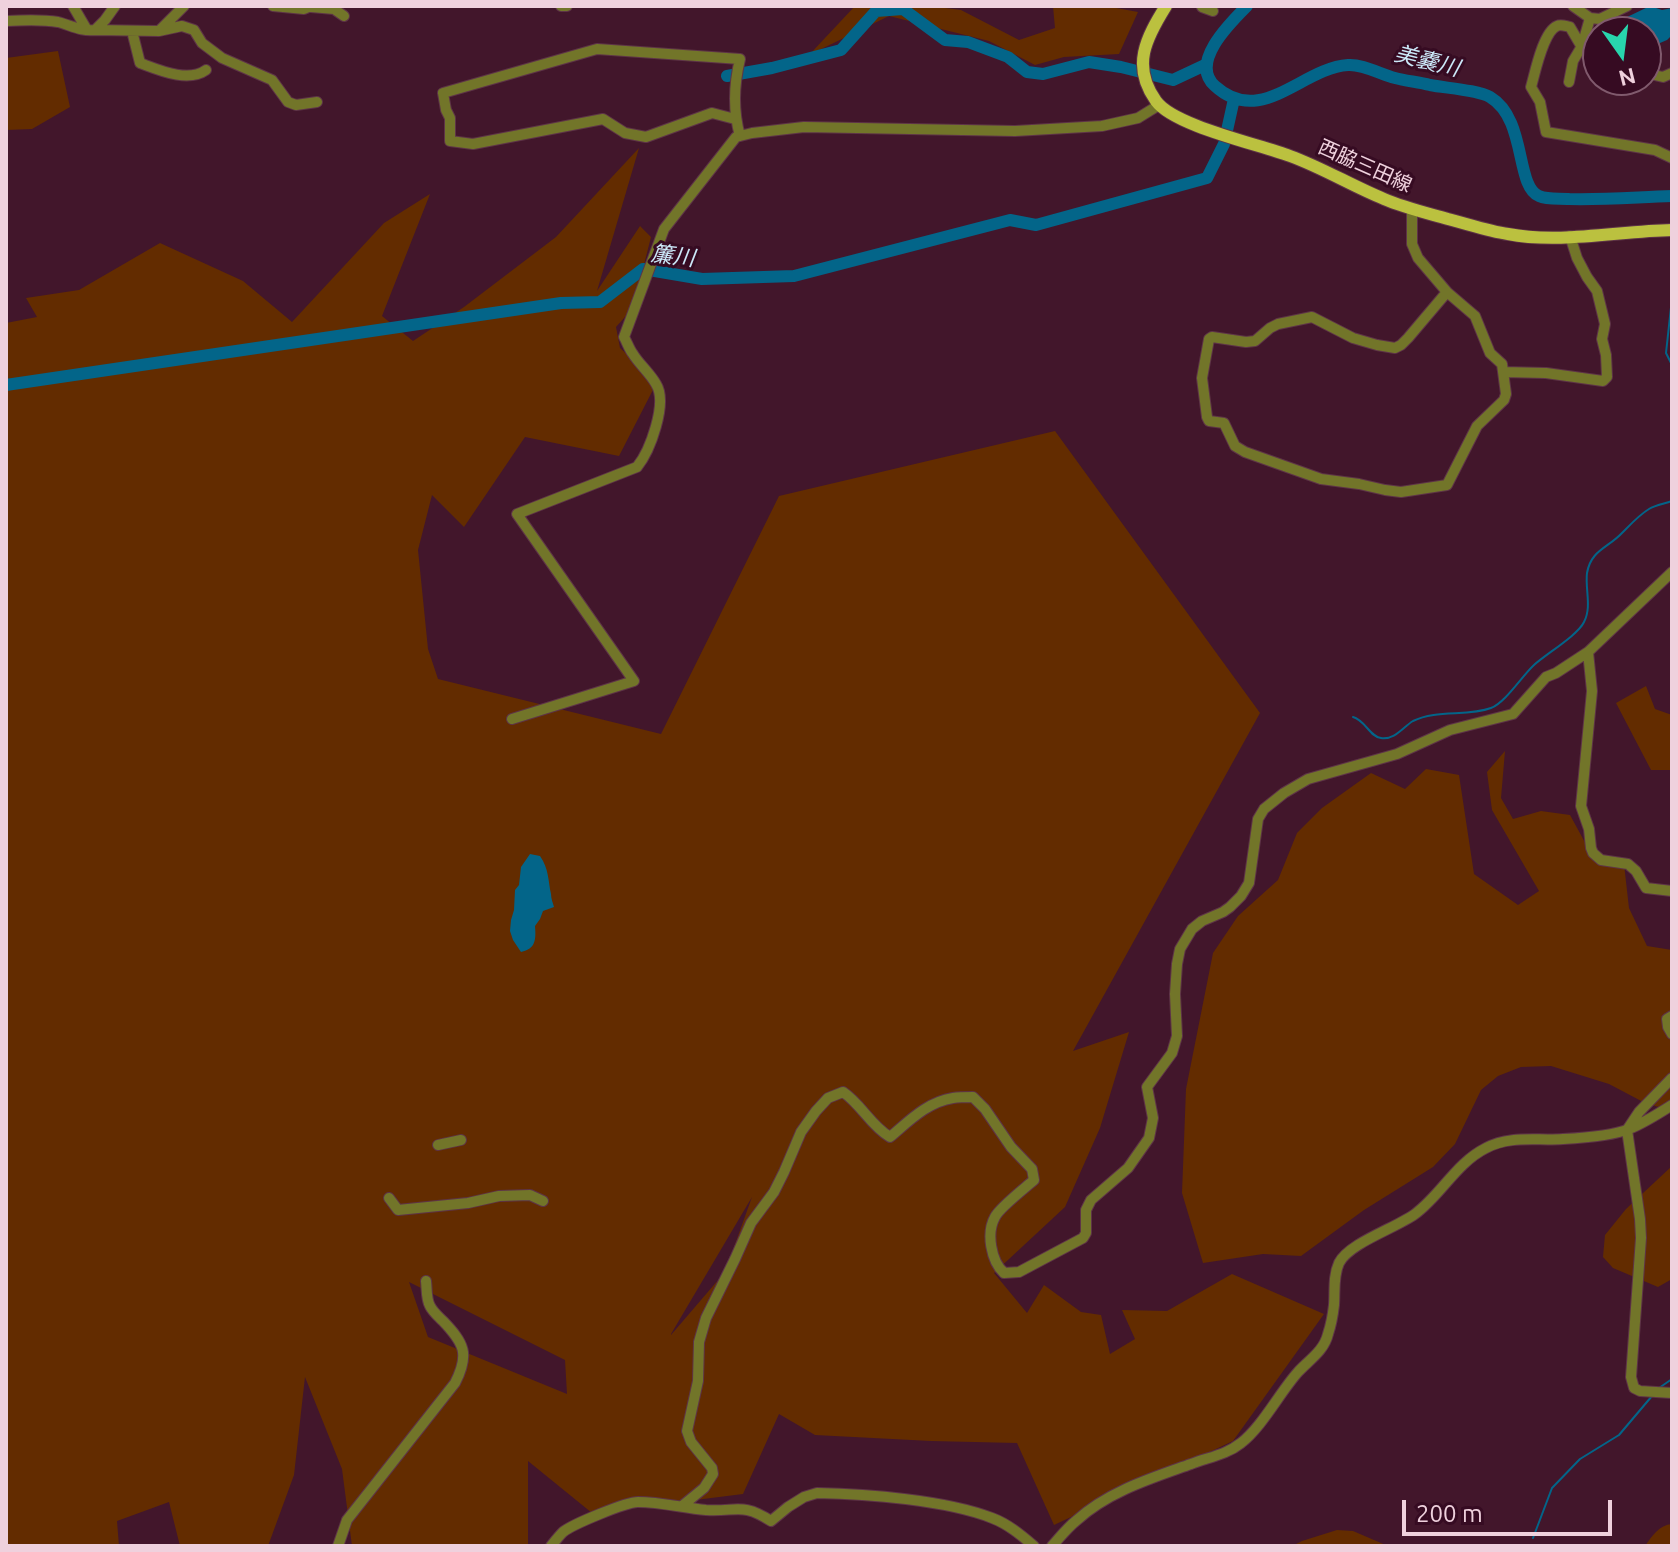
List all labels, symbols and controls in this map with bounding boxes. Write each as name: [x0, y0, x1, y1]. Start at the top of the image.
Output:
north arrow: [1582, 16, 1662, 96]
water label: 美嚢川: [1392, 40, 1462, 82]
text: N: [1616, 64, 1638, 92]
street label: 西脇三田線: [1314, 135, 1416, 197]
water label: 簾川: [650, 240, 696, 272]
scale bar: [1406, 1484, 1616, 1534]
text: 200 m: [1416, 1500, 1483, 1527]

